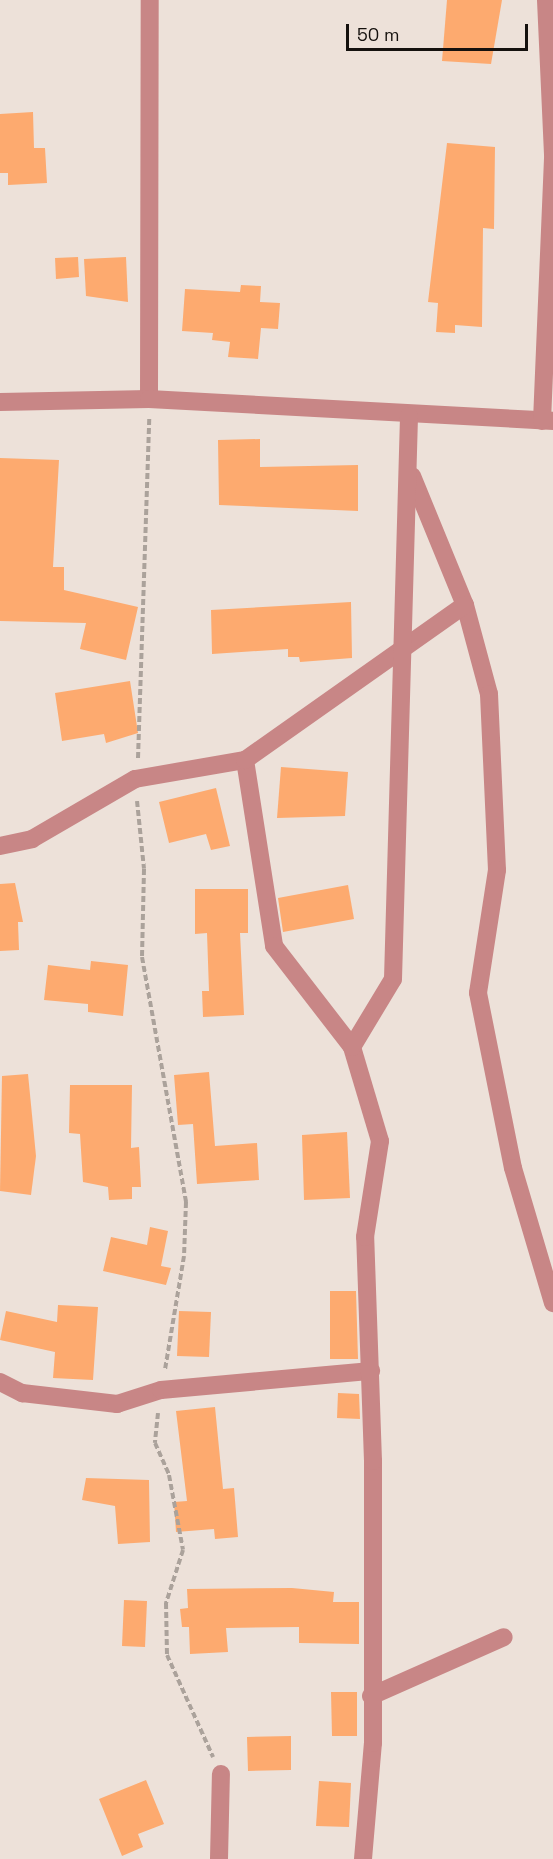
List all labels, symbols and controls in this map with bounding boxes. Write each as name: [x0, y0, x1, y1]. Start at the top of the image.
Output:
scale bar: [349, 12, 530, 50]
text: 50 m: [357, 23, 399, 46]

